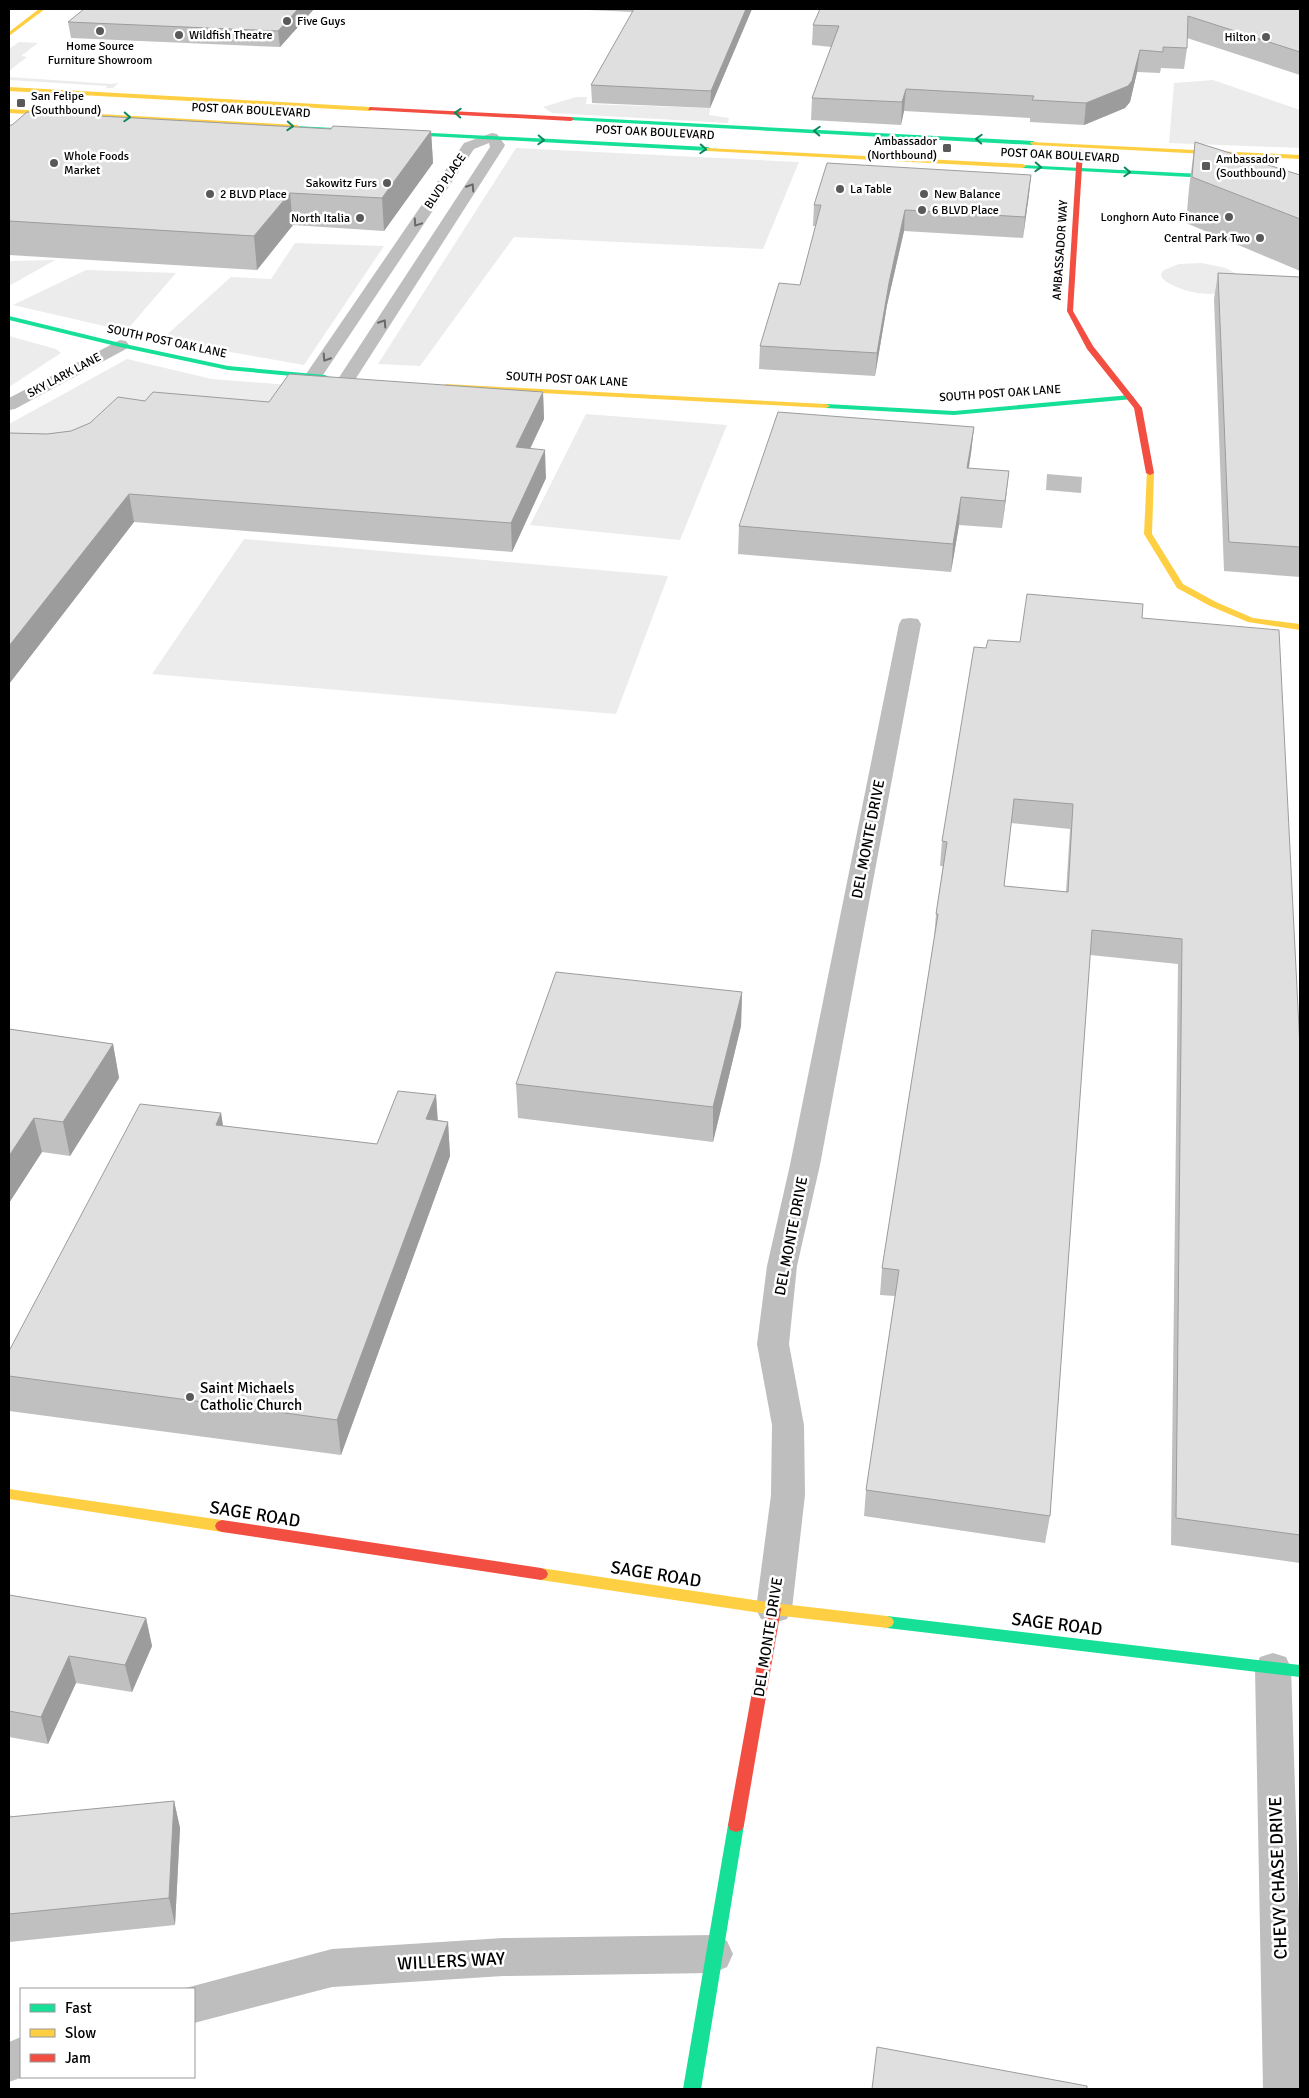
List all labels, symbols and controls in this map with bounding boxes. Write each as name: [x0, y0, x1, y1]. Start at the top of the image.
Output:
place label: Five Guys: [297, 14, 345, 29]
marker: Five Guys: [281, 15, 293, 27]
marker: Home Source Furniture Showroom: [94, 25, 106, 37]
place label: Wildfish Theatre: [189, 28, 272, 43]
marker: Wildfish Theatre: [173, 29, 185, 41]
place label: Hilton: [1224, 30, 1256, 45]
marker: Hilton: [1260, 31, 1272, 43]
place label: Home Source Furniture Showroom: [48, 39, 152, 68]
place label: San Felipe (Southbound): [31, 89, 101, 118]
marker: San Felipe (Southbound): [15, 97, 27, 109]
street label: POST OAK BOULEVARD: [191, 100, 311, 121]
one-way arrow: [454, 107, 462, 118]
one-way arrow: [124, 112, 132, 122]
one-way arrow: [286, 120, 294, 131]
street label: POST OAK BOULEVARD: [595, 122, 715, 143]
one-way arrow: [812, 126, 820, 137]
one-way arrow: [537, 134, 545, 145]
place label: Ambassador (Northbound): [867, 134, 938, 163]
one-way arrow: [975, 134, 983, 145]
marker: Ambassador (Northbound): [941, 142, 953, 154]
one-way arrow: [699, 143, 707, 154]
street label: POST OAK BOULEVARD: [1000, 145, 1120, 166]
place label: Whole Foods Market: [64, 149, 129, 178]
street label: BLVD PLACE: [421, 150, 470, 212]
place label: Ambassador (Southbound): [1216, 152, 1286, 181]
marker: Whole Foods Market: [48, 157, 60, 169]
marker: Ambassador (Southbound): [1200, 160, 1212, 172]
one-way arrow: [1034, 162, 1042, 173]
one-way arrow: [1123, 167, 1131, 178]
place label: Sakowitz Furs: [306, 176, 377, 191]
marker: Sakowitz Furs: [381, 177, 393, 189]
place label: La Table: [850, 182, 892, 197]
one-way arrow: [465, 183, 474, 192]
marker: La Table: [834, 183, 846, 195]
place label: 2 BLVD Place: [220, 187, 287, 202]
place label: New Balance: [934, 187, 1000, 202]
marker: 2 BLVD Place: [204, 188, 216, 200]
marker: New Balance: [918, 188, 930, 200]
street label: AMBASSADOR WAY: [1050, 199, 1071, 301]
place label: 6 BLVD Place: [932, 203, 999, 218]
marker: 6 BLVD Place: [916, 204, 928, 216]
place label: Longhorn Auto Finance: [1101, 210, 1219, 225]
place label: North Italia: [291, 211, 350, 226]
marker: Longhorn Auto Finance: [1223, 211, 1235, 223]
marker: North Italia: [354, 212, 366, 224]
one-way arrow: [413, 218, 423, 227]
place label: Central Park Two: [1164, 231, 1250, 246]
marker: Central Park Two: [1254, 232, 1266, 244]
one-way arrow: [377, 320, 386, 329]
street label: SOUTH POST OAK LANE: [106, 321, 228, 362]
street label: SKY LARK LANE: [25, 350, 104, 401]
one-way arrow: [323, 352, 332, 362]
street label: SOUTH POST OAK LANE: [506, 369, 629, 390]
street label: SOUTH POST OAK LANE: [939, 382, 1062, 405]
street label: DEL MONTE DRIVE: [848, 778, 888, 900]
street label: DEL MONTE DRIVE: [771, 1175, 811, 1297]
place label: Saint Michaels Catholic Church: [200, 1379, 302, 1414]
marker: Saint Michaels Catholic Church: [184, 1391, 196, 1403]
street label: SAGE ROAD: [208, 1496, 302, 1532]
street label: SAGE ROAD: [609, 1556, 703, 1592]
street label: DEL MONTE DRIVE: [750, 1576, 786, 1698]
street label: SAGE ROAD: [1010, 1608, 1104, 1640]
street label: CHEVY CHASE DRIVE: [1264, 1796, 1292, 1960]
street label: WILLERS WAY: [397, 1947, 505, 1975]
legend: [20, 1988, 195, 2078]
text: Fast: [65, 1999, 92, 2017]
text: Slow: [65, 2024, 96, 2042]
text: Jam: [65, 2049, 91, 2067]

